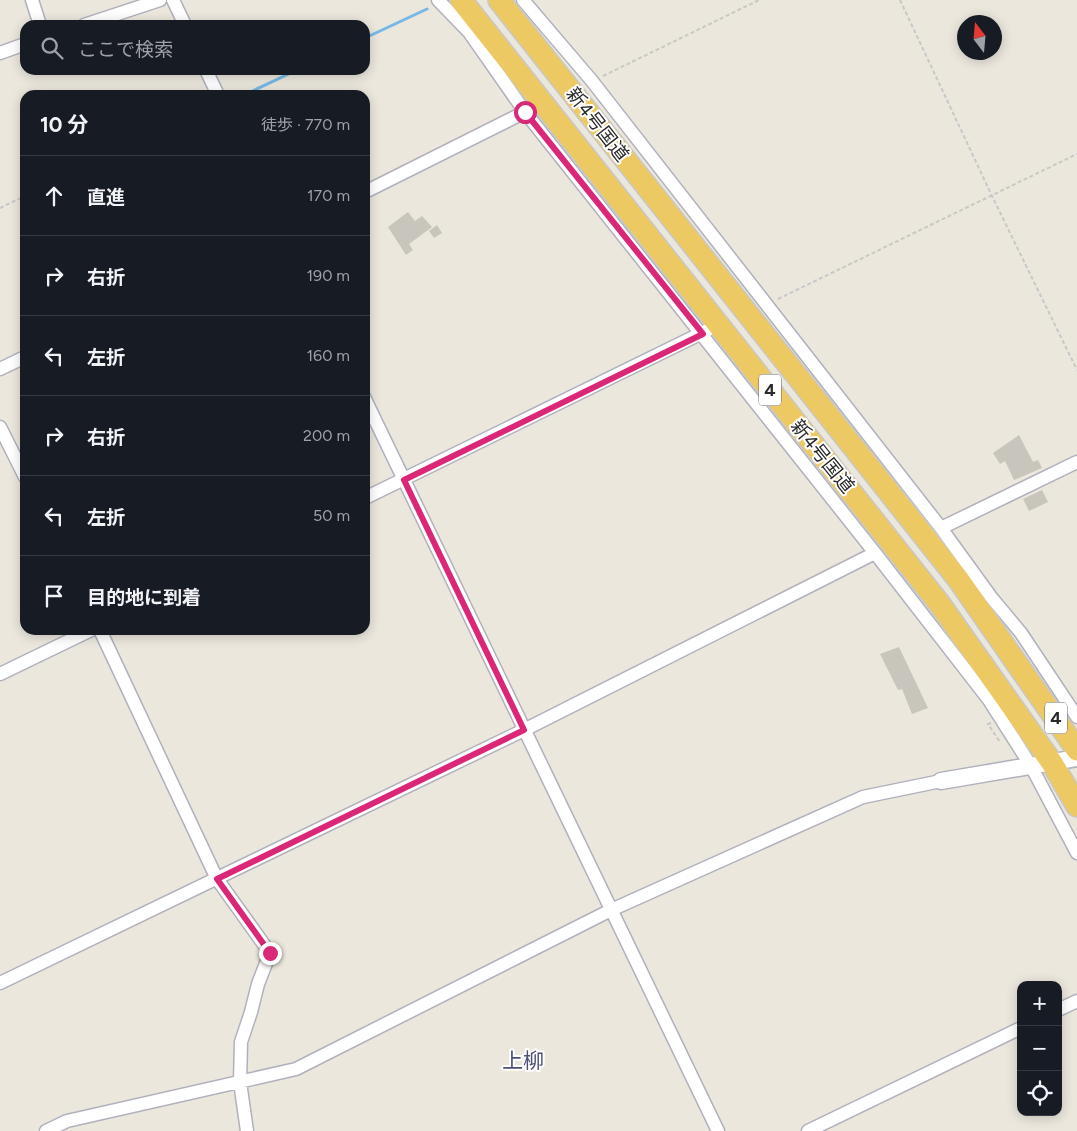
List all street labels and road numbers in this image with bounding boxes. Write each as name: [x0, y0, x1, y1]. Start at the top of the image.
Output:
street label: 新4号国道: [562, 83, 634, 166]
road number: 4: [759, 374, 781, 406]
street label: 新4号国道: [786, 415, 859, 498]
road number: 4: [1045, 702, 1067, 734]

